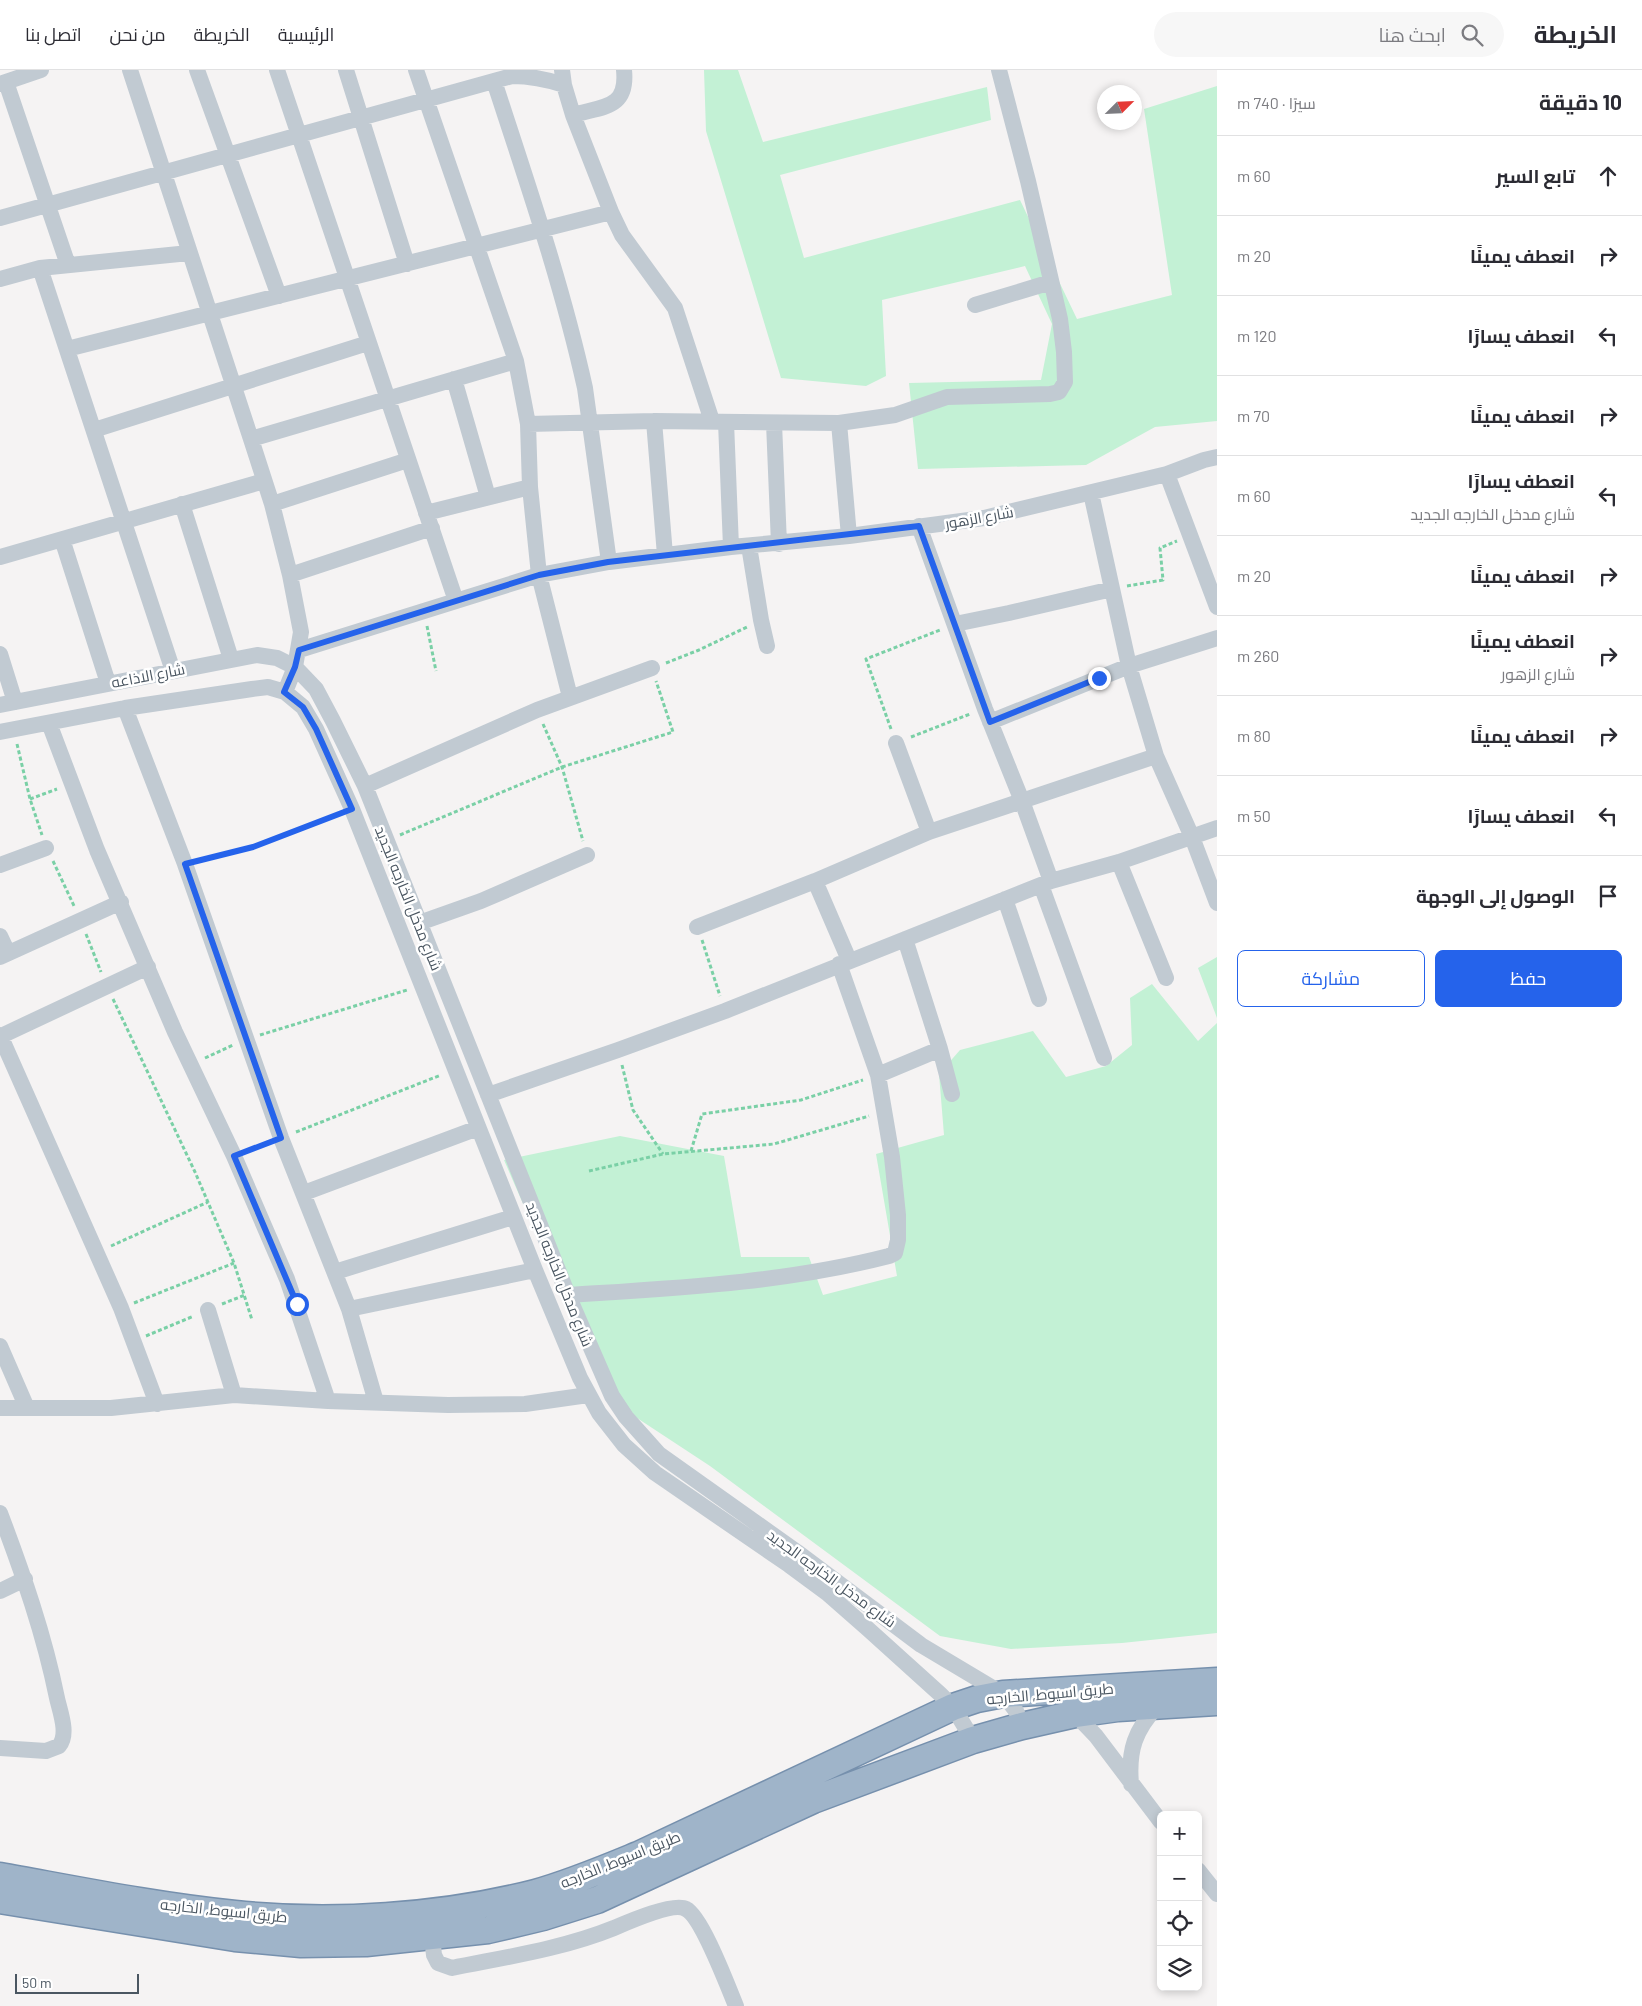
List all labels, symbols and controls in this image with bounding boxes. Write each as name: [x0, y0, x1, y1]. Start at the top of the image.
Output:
search box: [1154, 12, 1504, 57]
text: الخريطة: [1534, 19, 1617, 48]
icon: search: [1458, 21, 1486, 49]
text: اتصل بنا: [25, 23, 82, 45]
text: من نحن: [110, 23, 166, 45]
text: الخريطة: [194, 23, 250, 45]
text: الرئيسية: [278, 23, 334, 45]
text: ابحث هنا: [1379, 23, 1446, 46]
north arrow: [1097, 85, 1142, 130]
text: 10 دقيقة: [1539, 89, 1622, 114]
text: سيرًا · 740 m: [1237, 93, 1316, 112]
icon: ahead: [1594, 162, 1622, 190]
text: تابع السير: [1496, 164, 1575, 187]
text: 60 m: [1237, 166, 1271, 185]
icon: right: [1594, 242, 1622, 270]
text: انعطف يمينًا: [1470, 244, 1575, 267]
text: 20 m: [1237, 246, 1271, 265]
icon: left: [1594, 322, 1622, 350]
text: انعطف يسارًا: [1468, 324, 1575, 347]
text: 120 m: [1237, 326, 1277, 345]
icon: right: [1594, 402, 1622, 430]
text: انعطف يمينًا: [1470, 404, 1575, 427]
text: 70 m: [1237, 406, 1270, 425]
text: انعطف يسارًا: [1468, 469, 1575, 492]
icon: left: [1594, 482, 1622, 510]
text: 60 m: [1237, 486, 1271, 505]
street label: شارع الزهور: [942, 502, 1015, 535]
text: شارع مدخل الخارجه الجديد: [1410, 504, 1575, 523]
icon: right: [1594, 562, 1622, 590]
text: انعطف يمينًا: [1470, 564, 1575, 587]
text: 20 m: [1237, 566, 1271, 585]
text: انعطف يمينًا: [1470, 629, 1575, 652]
icon: right: [1594, 642, 1622, 670]
text: 260 m: [1237, 646, 1279, 665]
street label: شارع الاذاعه: [110, 659, 187, 694]
text: شارع الزهور: [1501, 664, 1575, 683]
route end: [1088, 667, 1111, 690]
icon: right: [1594, 722, 1622, 750]
text: انعطف يمينًا: [1470, 724, 1575, 747]
text: 80 m: [1237, 726, 1271, 745]
icon: left: [1594, 802, 1622, 830]
text: انعطف يسارًا: [1468, 804, 1575, 827]
text: 50 m: [1237, 806, 1271, 825]
street label: شارع مدخل الخارجه الجديد: [369, 823, 446, 974]
icon: arrive: [1594, 882, 1622, 910]
text: الوصول إلى الوجهة: [1416, 884, 1575, 907]
button: مشاركة: [1237, 950, 1425, 1007]
button: حفظ: [1435, 950, 1622, 1007]
street label: شارع مدخل الخارجه الجديد: [520, 1199, 597, 1350]
route start: [286, 1293, 309, 1316]
street label: شارع مدخل الخارجه الجديد: [763, 1525, 900, 1633]
street label: طريق اسيوط, الخارجه: [986, 1678, 1115, 1710]
map controls: [1157, 1811, 1202, 1991]
button: +: [1157, 1811, 1202, 1856]
street label: طريق اسيوط, الخارجه: [557, 1827, 683, 1893]
button: −: [1157, 1856, 1202, 1901]
street label: طريق اسيوط, الخارجه: [159, 1894, 288, 1928]
button: locate: [1157, 1901, 1202, 1946]
button: layers: [1157, 1946, 1202, 1991]
scale bar: [15, 1971, 139, 1994]
text: 50 m: [22, 1974, 51, 1991]

